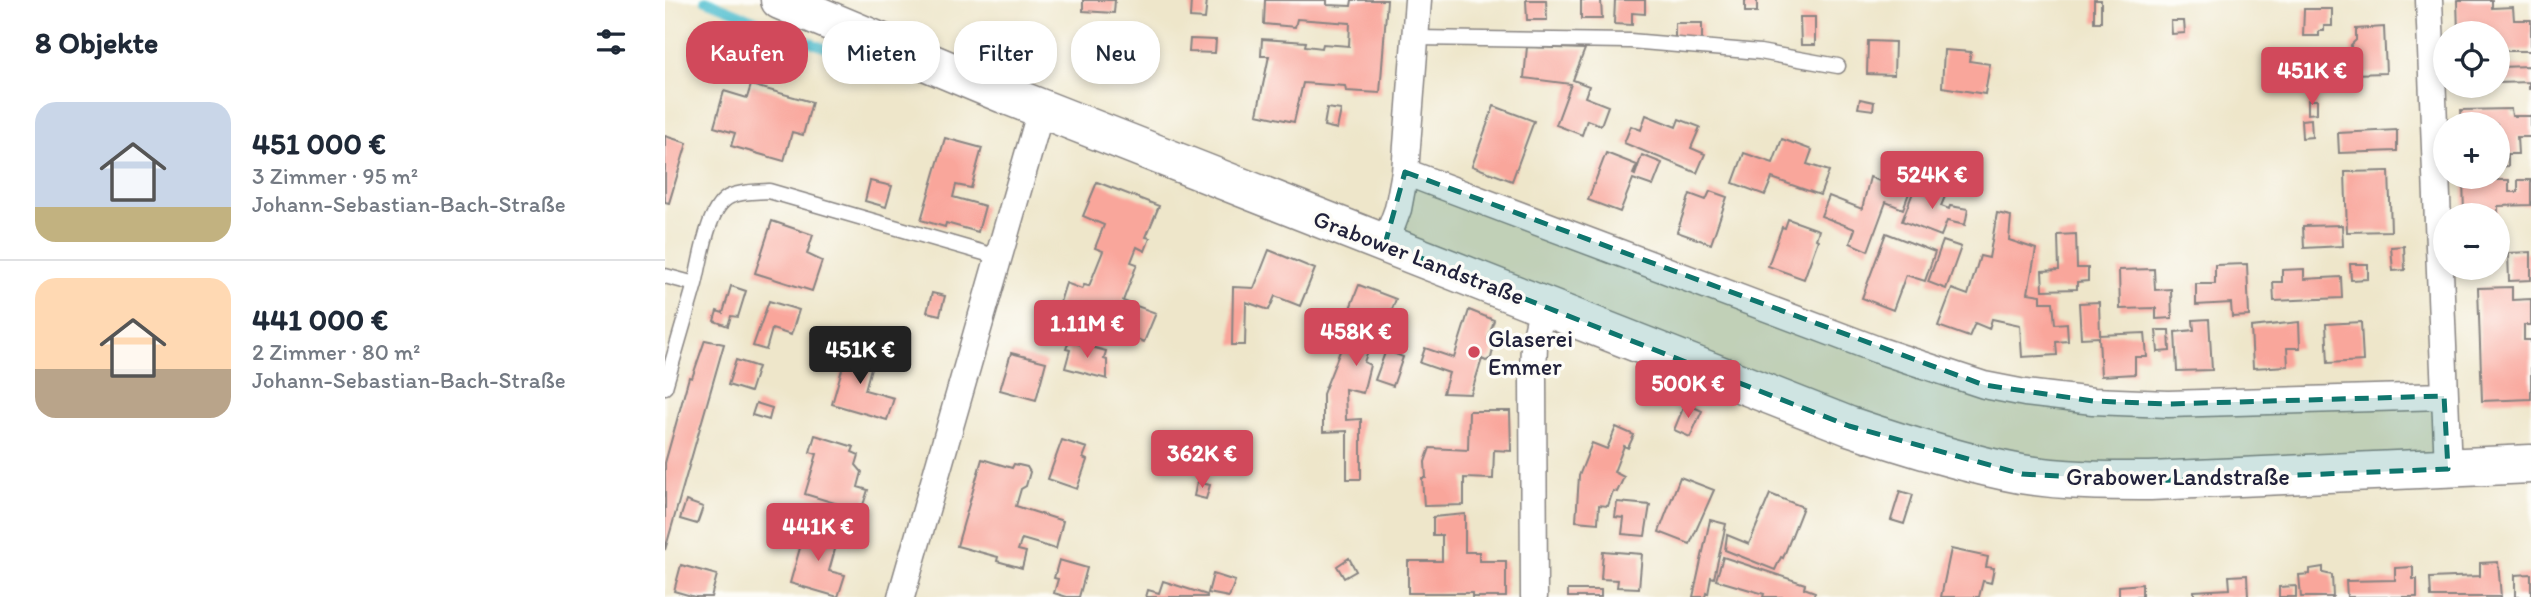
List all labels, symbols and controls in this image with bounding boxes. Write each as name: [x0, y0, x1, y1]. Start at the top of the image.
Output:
chip: Kaufen: [686, 21, 808, 84]
chip: Mieten: [822, 21, 940, 84]
chip: Filter: [954, 21, 1057, 84]
chip: Neu: [1071, 21, 1160, 84]
map controls: [2433, 21, 2510, 280]
button: locate: [2433, 21, 2510, 98]
icon: filters: [592, 23, 630, 61]
text: 8 Objekte: [35, 24, 158, 61]
pin: 451K €: [2255, 48, 2369, 107]
text: 451K €: [2277, 56, 2347, 84]
button: +: [2433, 112, 2510, 189]
text: 451 000 €: [252, 125, 386, 162]
icon: home: [91, 130, 175, 214]
pin: 524K €: [1875, 152, 1989, 211]
text: 524K €: [1896, 160, 1968, 188]
text: 3 Zimmer · 95 m²: [252, 162, 418, 190]
text: Johann-Sebastian-Bach-Straße: [252, 190, 566, 218]
street label: Grabower Landstraße: [1309, 203, 1529, 311]
button: −: [2433, 203, 2510, 280]
pin: 1.11M €: [1022, 300, 1152, 360]
text: 441 000 €: [252, 301, 388, 338]
icon: home: [91, 306, 175, 390]
pin: 458K €: [1299, 308, 1413, 368]
text: 1.11M €: [1050, 309, 1124, 337]
text: 458K €: [1320, 317, 1392, 345]
place label: Glaserei Emmer: [1488, 324, 1573, 381]
pin: 451K €: [803, 326, 917, 386]
text: 451K €: [825, 335, 895, 363]
text: 2 Zimmer · 80 m²: [252, 338, 421, 366]
marker: Glaserei Emmer: [1466, 344, 1482, 360]
pin: 500K €: [1631, 360, 1745, 420]
text: Johann-Sebastian-Bach-Straße: [252, 366, 566, 394]
text: 500K €: [1651, 369, 1725, 397]
pin: 362K €: [1145, 430, 1259, 490]
text: 362K €: [1167, 439, 1237, 467]
street label: Grabower Landstraße: [2066, 462, 2290, 491]
pin: 441K €: [761, 504, 875, 563]
text: 441K €: [782, 512, 854, 540]

